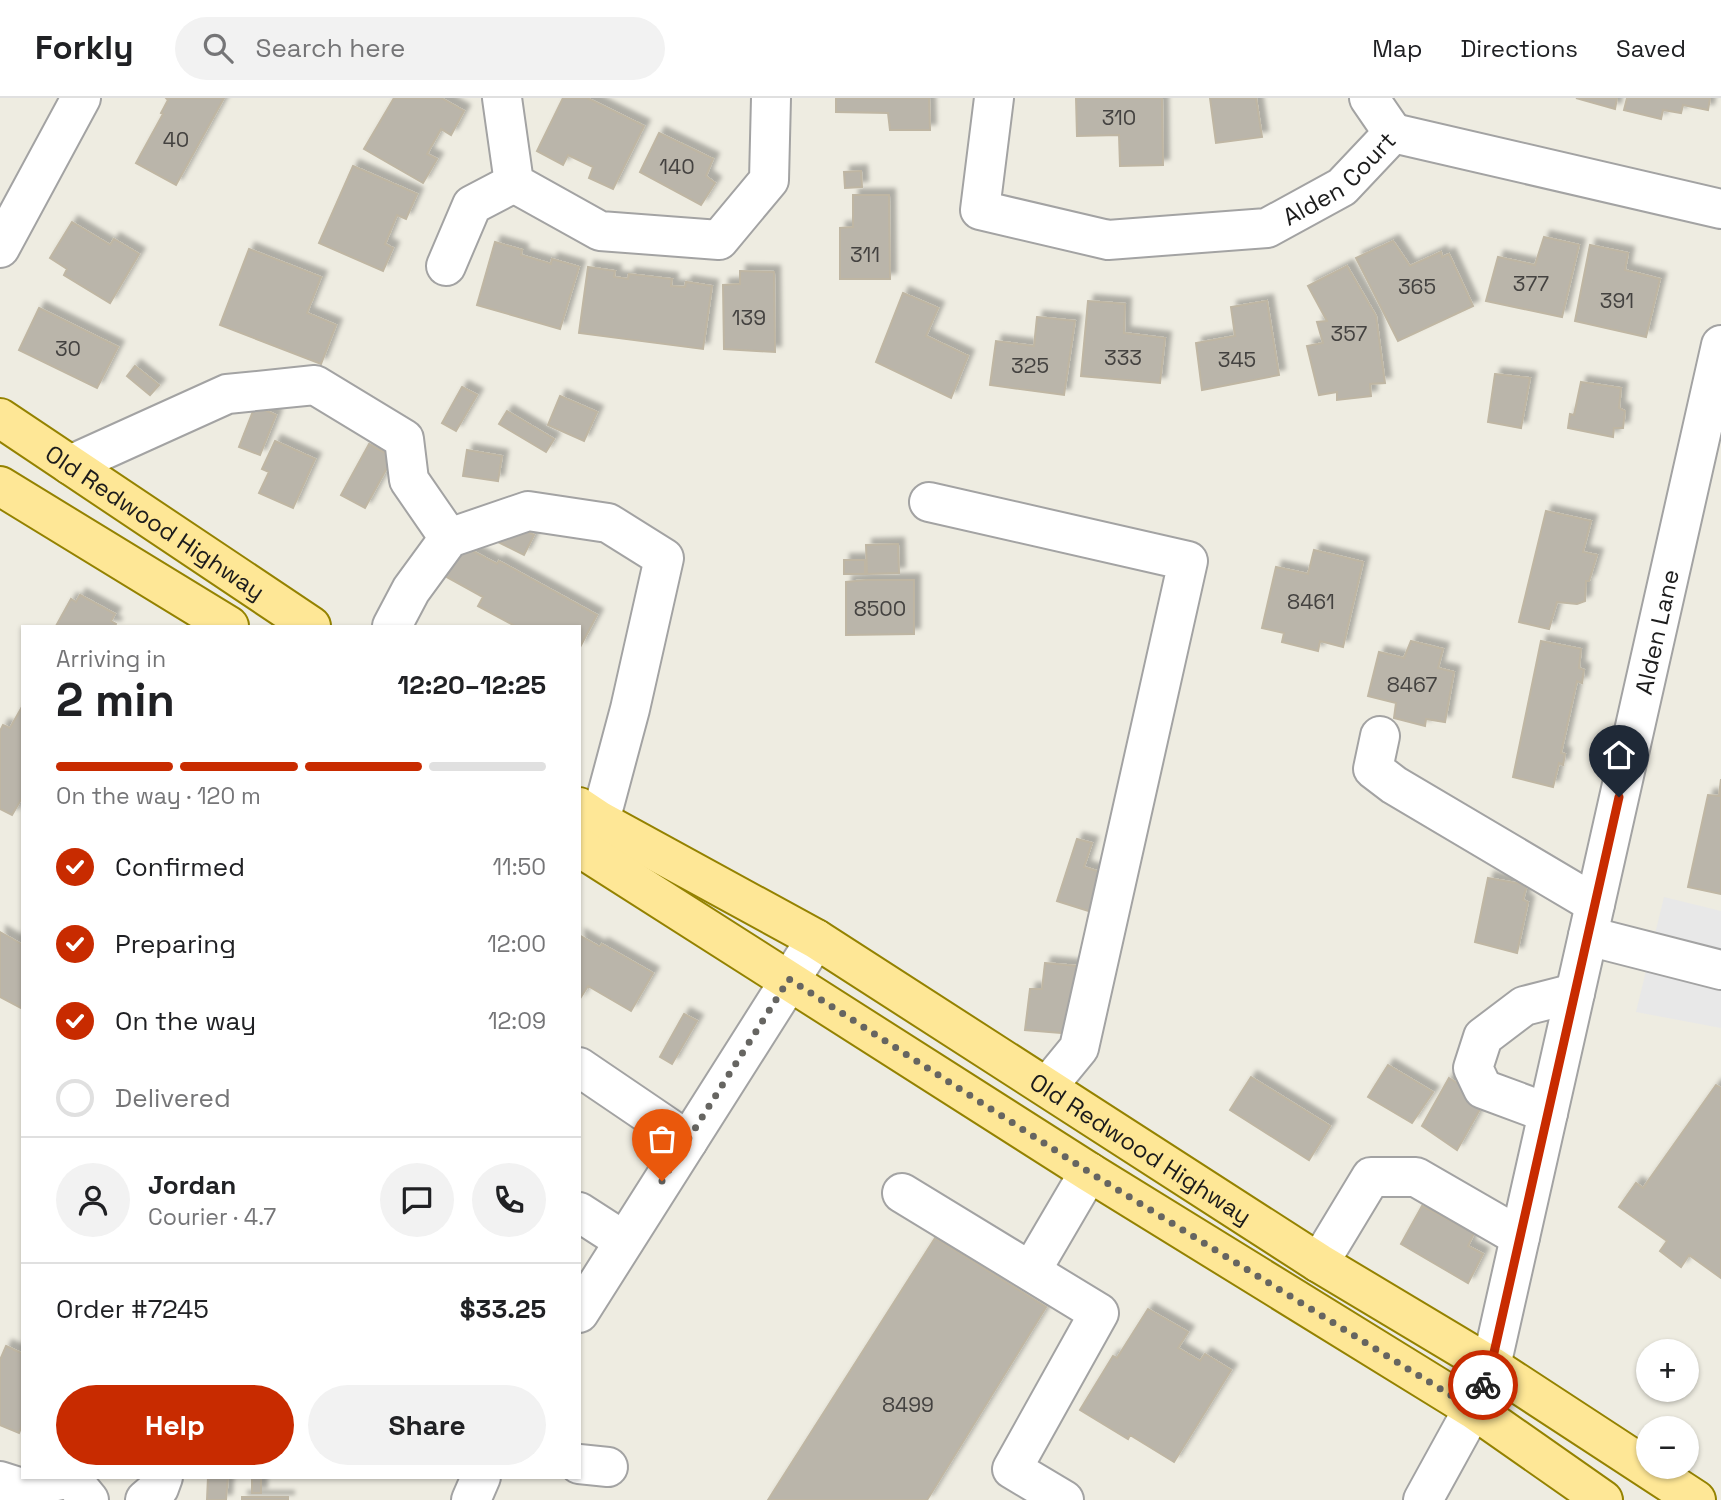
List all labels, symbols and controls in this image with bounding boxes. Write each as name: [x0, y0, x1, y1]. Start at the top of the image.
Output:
search box: [175, 17, 665, 80]
text: Forkly: [35, 27, 133, 69]
icon: search: [199, 29, 237, 67]
text: Search here: [255, 31, 405, 65]
text: Map: [1372, 33, 1422, 64]
text: Directions: [1460, 33, 1578, 64]
text: Saved: [1616, 33, 1686, 64]
house number: 310: [1102, 104, 1136, 131]
street label: Alden Court: [1277, 125, 1402, 232]
house number: 40: [163, 126, 189, 153]
house number: 140: [659, 153, 695, 180]
house number: 311: [850, 241, 880, 268]
house number: 377: [1513, 270, 1549, 297]
house number: 365: [1398, 273, 1436, 300]
house number: 391: [1600, 287, 1634, 314]
house number: 139: [732, 304, 766, 331]
house number: 357: [1331, 320, 1368, 347]
house number: 30: [55, 335, 81, 362]
house number: 333: [1104, 344, 1142, 371]
house number: 345: [1218, 346, 1256, 373]
house number: 325: [1011, 352, 1049, 379]
street label: Old Redwood Highway: [40, 437, 271, 606]
street label: Alden Lane: [1627, 566, 1686, 697]
house number: 8461: [1287, 588, 1335, 615]
house number: 8500: [854, 595, 906, 622]
text: Arriving in: [56, 644, 166, 674]
text: 12:20–12:25: [398, 668, 546, 702]
text: 2 min: [56, 671, 175, 729]
house number: 8467: [1387, 671, 1437, 698]
pin: [1589, 725, 1649, 797]
icon: home: [1600, 736, 1638, 774]
text: On the way · 120 m: [56, 781, 261, 811]
icon: check: [56, 848, 94, 886]
text: Confirmed: [115, 850, 245, 884]
text: 11:50: [492, 852, 546, 882]
icon: check: [56, 925, 94, 963]
text: Preparing: [115, 927, 236, 961]
text: 12:00: [487, 929, 546, 959]
icon: check: [56, 1002, 94, 1040]
text: On the way: [115, 1004, 256, 1038]
text: 12:09: [488, 1006, 546, 1036]
street label: Old Redwood Highway: [1024, 1066, 1258, 1231]
text: Delivered: [115, 1081, 231, 1115]
pin: [632, 1109, 692, 1181]
icon: bag: [643, 1120, 681, 1158]
button: person: [56, 1163, 130, 1237]
button: chat: [380, 1163, 454, 1237]
button: phone: [472, 1163, 546, 1237]
text: Jordan: [148, 1168, 236, 1202]
text: Courier · 4.7: [148, 1202, 276, 1232]
text: Order #7245: [56, 1292, 209, 1326]
text: $33.25: [460, 1292, 546, 1326]
map controls: [1636, 1339, 1699, 1479]
button: +: [1636, 1339, 1699, 1402]
courier: [1448, 1350, 1518, 1420]
icon: bike: [1464, 1366, 1502, 1404]
button: Help: [56, 1385, 294, 1465]
button: Share: [308, 1385, 546, 1465]
house number: 8499: [882, 1391, 934, 1418]
button: −: [1636, 1416, 1699, 1479]

